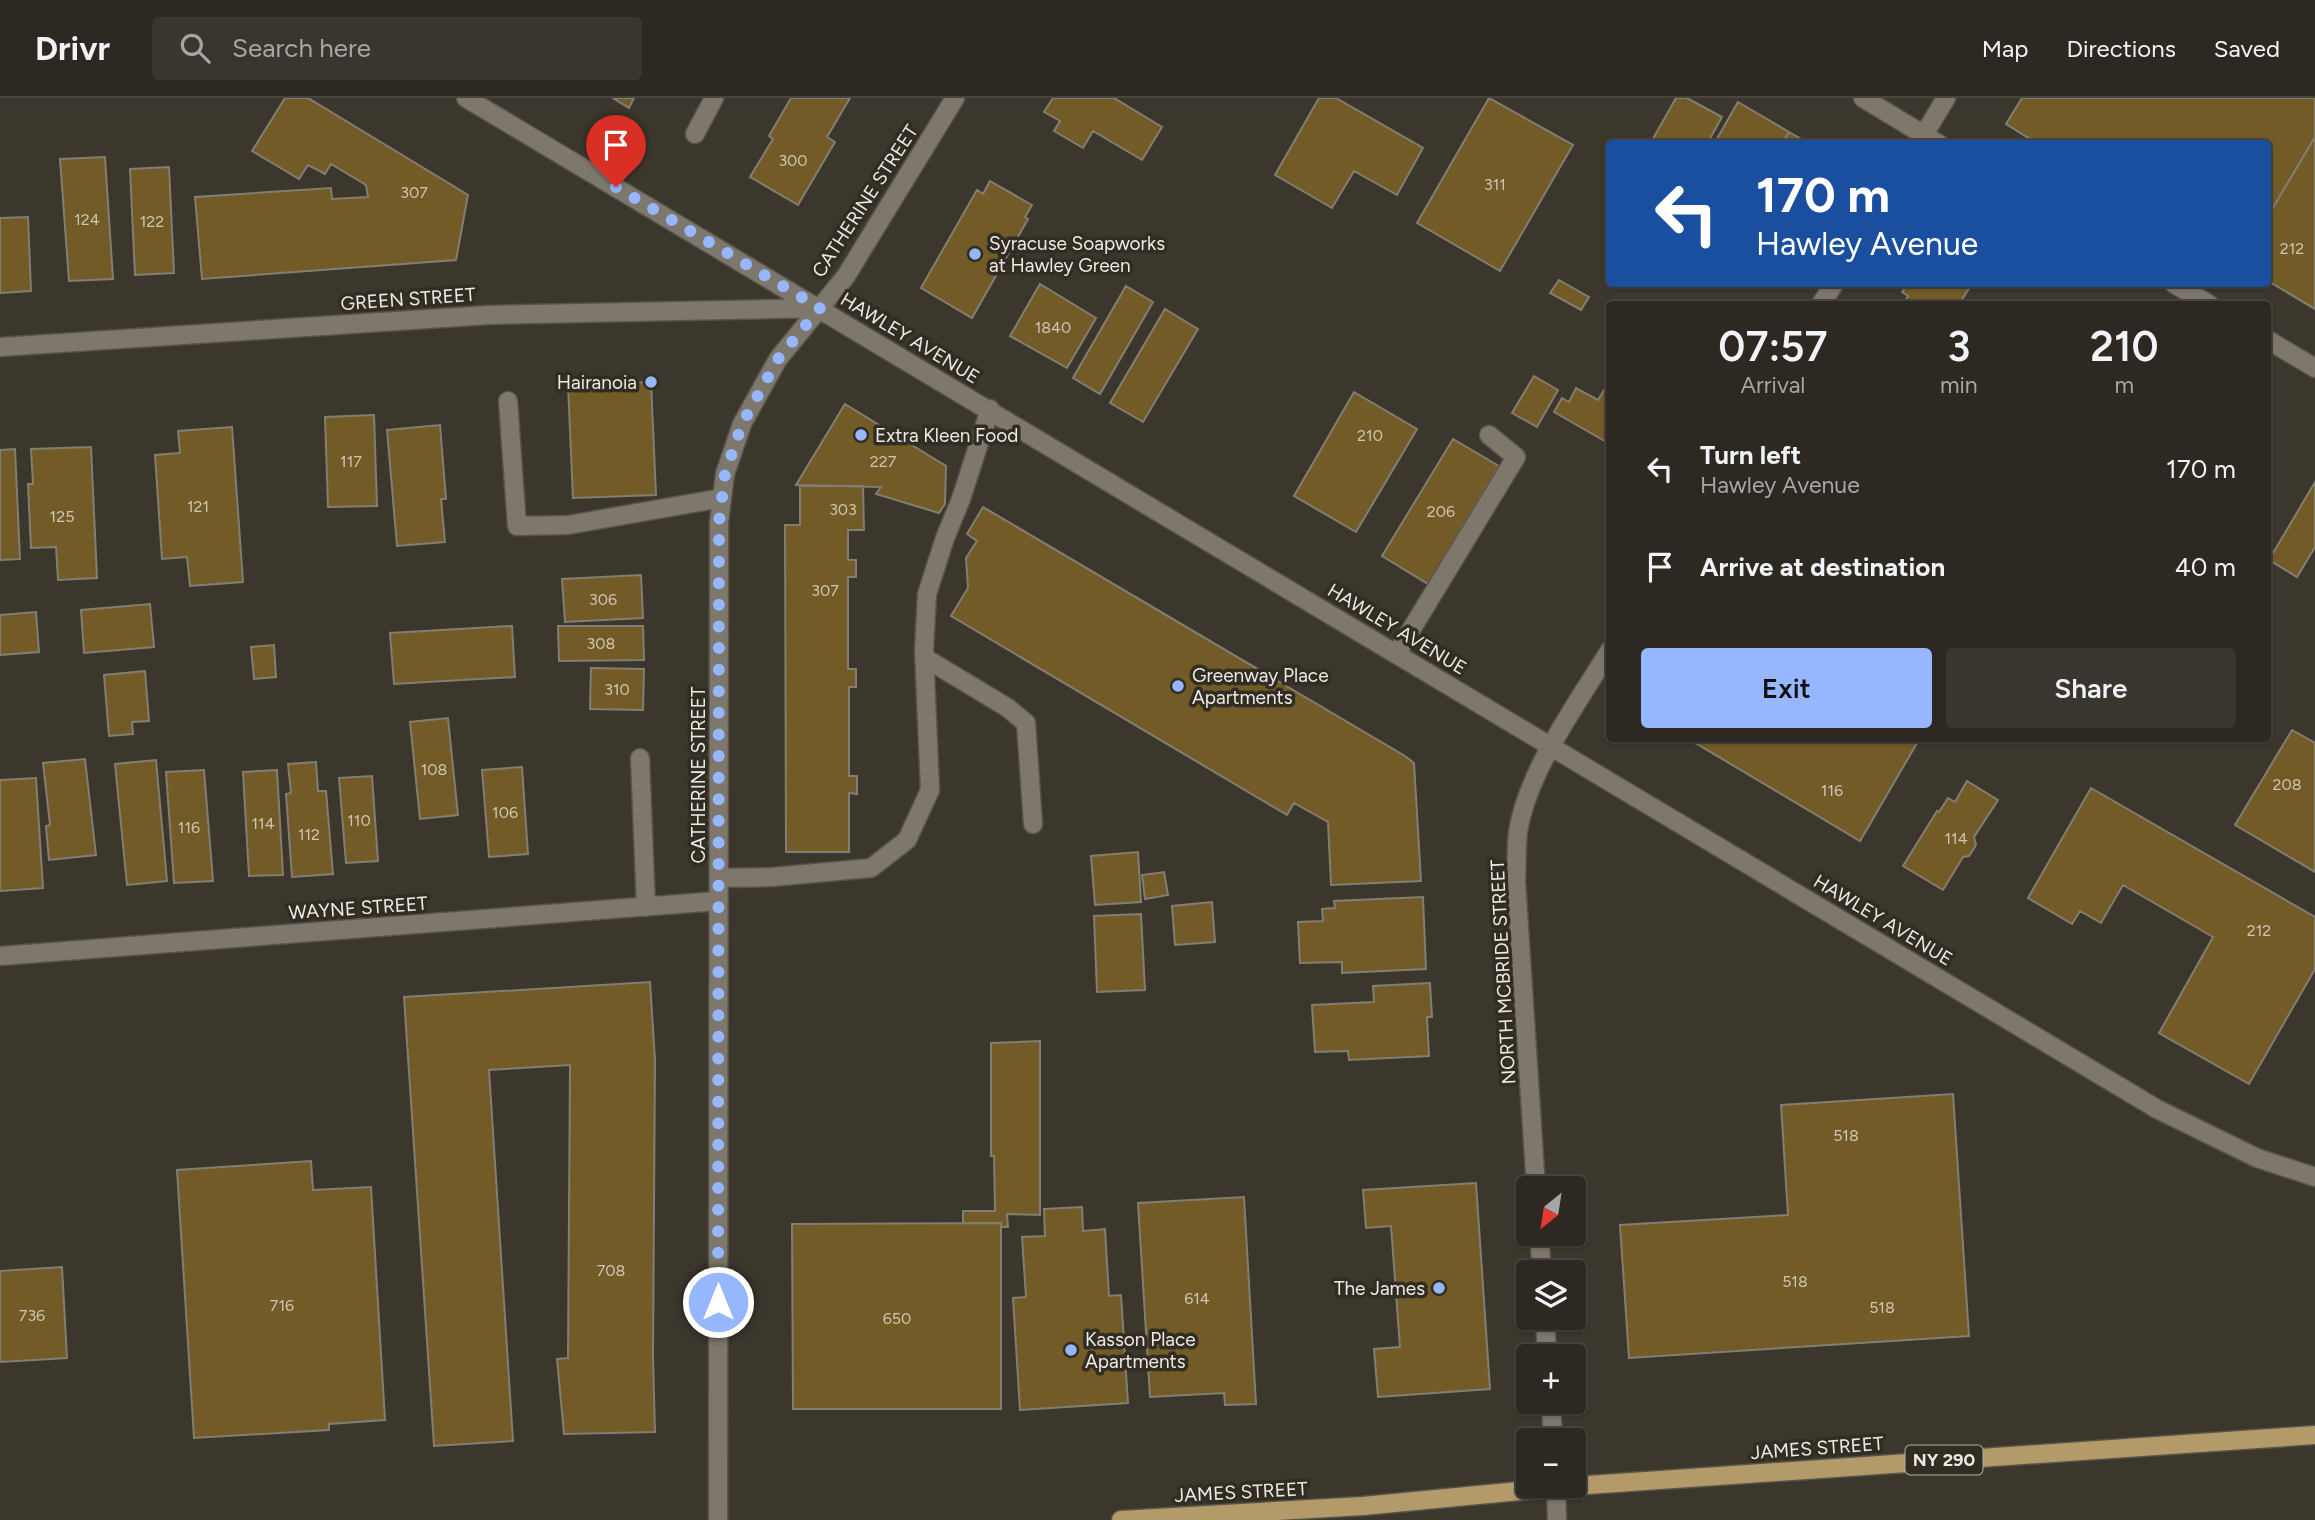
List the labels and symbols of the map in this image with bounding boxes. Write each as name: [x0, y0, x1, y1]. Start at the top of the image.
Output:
pin: [586, 115, 646, 187]
street label: CATHERINE STREET: [807, 120, 923, 282]
house number: 300: [778, 151, 808, 170]
house number: 311: [1484, 175, 1506, 194]
house number: 307: [400, 183, 428, 202]
house number: 124: [74, 210, 100, 229]
house number: 122: [140, 212, 164, 231]
place label: Syracuse Soapworks at Hawley Green: [989, 232, 1165, 277]
house number: 212: [2280, 239, 2304, 258]
marker: Syracuse Soapworks at Hawley Green: [967, 246, 983, 262]
street label: GREEN STREET: [340, 283, 477, 315]
street label: HAWLEY AVENUE: [836, 287, 984, 389]
house number: 1840: [1035, 318, 1071, 337]
place label: Hairanoia: [557, 371, 637, 394]
marker: Hairanoia: [643, 374, 659, 390]
place label: Extra Kleen Food: [875, 424, 1018, 447]
house number: 210: [1357, 426, 1383, 445]
marker: Extra Kleen Food: [853, 427, 869, 443]
house number: 117: [340, 452, 362, 471]
house number: 227: [870, 452, 897, 471]
house number: 121: [187, 497, 209, 516]
house number: 303: [829, 500, 857, 519]
house number: 206: [1427, 502, 1455, 521]
house number: 125: [50, 507, 74, 526]
street label: HAWLEY AVENUE: [1323, 578, 1471, 680]
house number: 307: [811, 581, 839, 600]
house number: 306: [589, 590, 617, 609]
house number: 308: [587, 634, 615, 653]
place label: Greenway Place Apartments: [1192, 664, 1329, 709]
marker: Greenway Place Apartments: [1170, 678, 1186, 694]
house number: 310: [604, 680, 630, 699]
street label: CATHERINE STREET: [687, 686, 710, 864]
house number: 108: [421, 760, 447, 779]
house number: 208: [2272, 775, 2302, 794]
house number: 116: [1821, 781, 1843, 800]
house number: 106: [492, 803, 518, 822]
house number: 110: [347, 811, 371, 830]
house number: 114: [251, 814, 275, 833]
house number: 116: [178, 818, 200, 837]
house number: 112: [298, 825, 320, 844]
house number: 114: [1944, 829, 1968, 848]
street label: NORTH MCBRIDE STREET: [1486, 858, 1520, 1085]
street label: HAWLEY AVENUE: [1809, 869, 1957, 971]
street label: WAYNE STREET: [288, 892, 429, 924]
house number: 212: [2247, 921, 2271, 940]
house number: 518: [1833, 1126, 1859, 1145]
north arrow: [1516, 1176, 1586, 1246]
house number: 708: [597, 1261, 625, 1280]
position arrow: [681, 1265, 755, 1339]
house number: 518: [1782, 1272, 1808, 1291]
place label: The James: [1334, 1277, 1425, 1300]
marker: The James: [1431, 1280, 1447, 1296]
house number: 614: [1184, 1289, 1210, 1308]
house number: 716: [270, 1296, 294, 1315]
house number: 518: [1869, 1298, 1895, 1317]
house number: 736: [19, 1306, 45, 1325]
house number: 650: [883, 1309, 911, 1328]
place label: Kasson Place Apartments: [1085, 1328, 1196, 1373]
marker: Kasson Place Apartments: [1063, 1342, 1079, 1358]
street label: JAMES STREET: [1750, 1432, 1885, 1464]
road number: NY 290: [1906, 1446, 1982, 1475]
street label: JAMES STREET: [1174, 1477, 1309, 1507]

